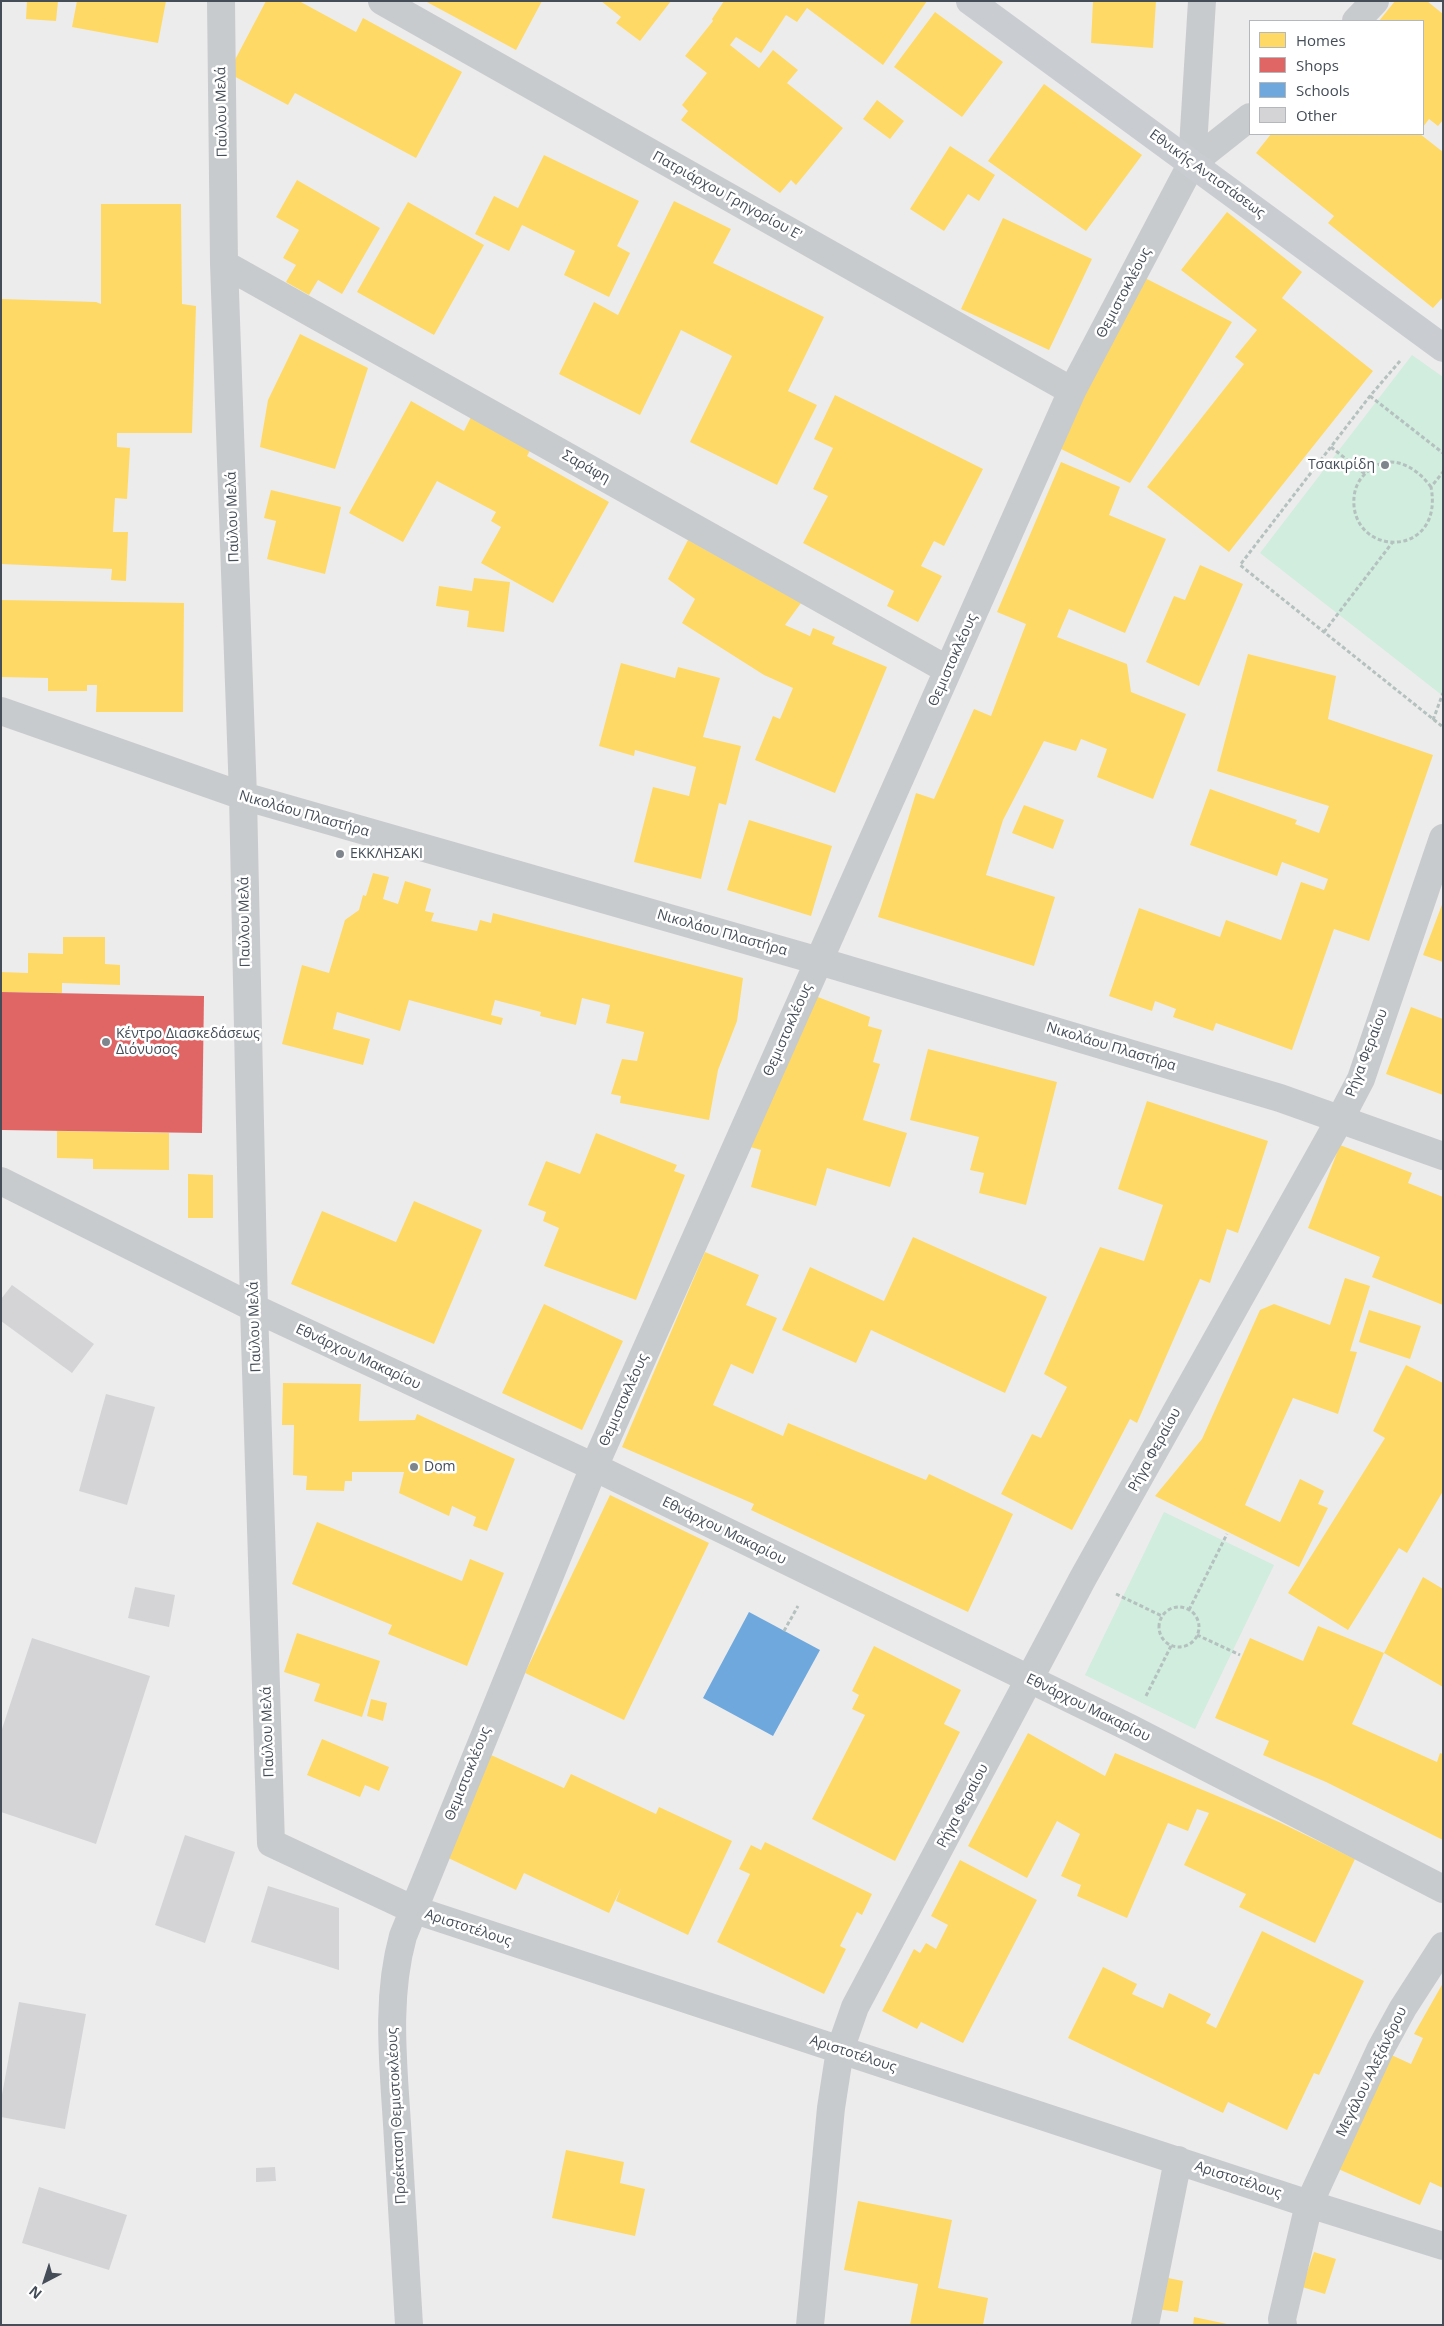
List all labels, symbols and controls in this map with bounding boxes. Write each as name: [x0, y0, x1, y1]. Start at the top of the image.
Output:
legend: [1249, 20, 1424, 135]
text: Homes: [1296, 30, 1346, 50]
text: Shops: [1296, 55, 1339, 75]
street label: Παύλου Μελά: [213, 67, 231, 157]
text: Schools: [1296, 80, 1350, 100]
text: Other: [1296, 105, 1337, 125]
street label: Εθνικής Αντιστάσεως: [1146, 126, 1268, 222]
street label: Πατριάρχου Γρηγορίου Ε': [649, 148, 805, 244]
street label: Θεμιστοκλέους: [1093, 245, 1155, 341]
street label: Σαράφη: [559, 447, 613, 487]
place label: Τσακιρίδη: [1308, 457, 1375, 473]
marker: Τσακιρίδη: [1379, 459, 1391, 471]
street label: Παύλου Μελά: [223, 471, 243, 563]
street label: Θεμιστοκλέους: [925, 611, 981, 709]
street label: Νικολάου Πλαστήρα: [237, 787, 371, 841]
place label: ΕΚΚΛΗΣΑΚΙ: [350, 846, 423, 862]
marker: ΕΚΚΛΗΣΑΚΙ: [334, 848, 346, 860]
street label: Παύλου Μελά: [236, 877, 254, 967]
street label: Νικολάου Πλαστήρα: [655, 906, 789, 960]
street label: Θεμιστοκλέους: [760, 981, 816, 1079]
street label: Ρήγα Φεραίου: [1343, 1007, 1391, 1099]
street label: Νικολάου Πλαστήρα: [1044, 1019, 1178, 1075]
place label: Κέντρο Διασκεδάσεως Διόνυσος: [116, 1026, 260, 1058]
marker: Κέντρο Διασκεδάσεως Διόνυσος: [100, 1036, 112, 1048]
street label: Παύλου Μελά: [245, 1281, 265, 1373]
street label: Εθνάρχου Μακαρίου: [293, 1321, 423, 1393]
street label: Θεμιστοκλέους: [596, 1351, 652, 1449]
street label: Ρήγα Φεραίου: [1125, 1405, 1185, 1495]
place label: Dom: [424, 1459, 456, 1475]
marker: Dom: [408, 1461, 420, 1473]
street label: Εθνάρχου Μακαρίου: [659, 1494, 789, 1568]
street label: Εθνάρχου Μακαρίου: [1023, 1671, 1153, 1745]
street label: Παύλου Μελά: [258, 1686, 278, 1778]
street label: Θεμιστοκλέους: [442, 1725, 494, 1823]
street label: Ρήγα Φεραίου: [934, 1761, 992, 1851]
street label: Αριστοτέλους: [423, 1906, 513, 1950]
street label: Μεγάλου Αλεξάνδρου: [1333, 2004, 1411, 2140]
street label: Προέκταση Θεμιστοκλέους: [384, 2027, 410, 2205]
street label: Αριστοτέλους: [808, 2032, 898, 2076]
street label: Αριστοτέλους: [1193, 2158, 1283, 2202]
north arrow: [20, 2256, 70, 2306]
text: N: [25, 2282, 46, 2304]

